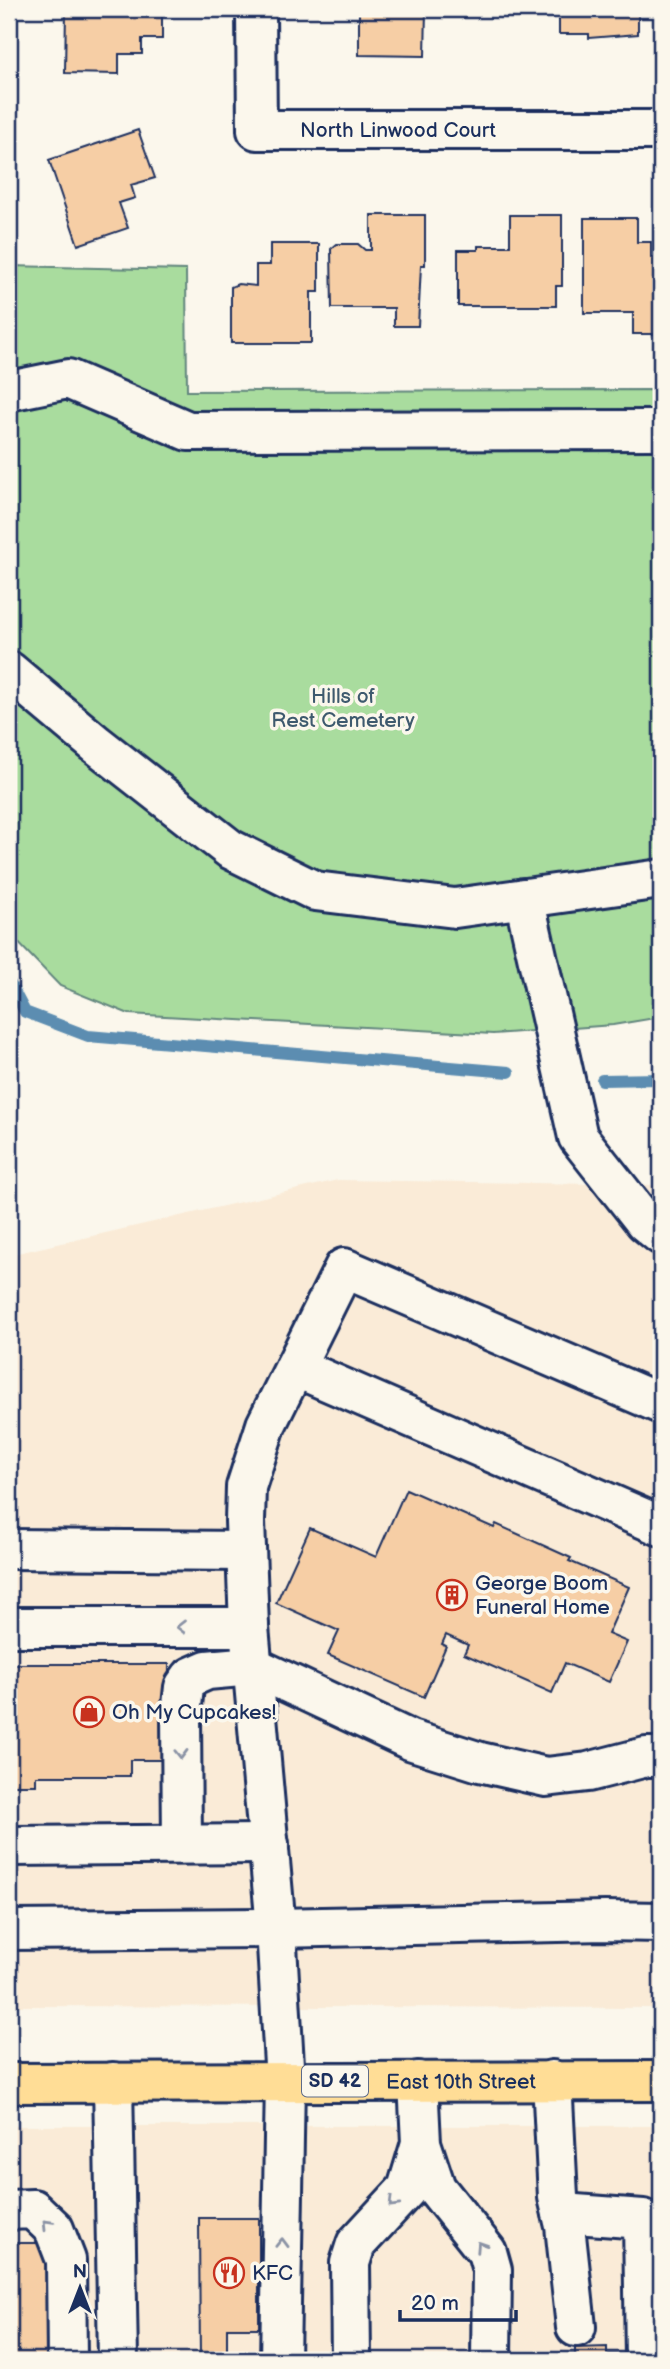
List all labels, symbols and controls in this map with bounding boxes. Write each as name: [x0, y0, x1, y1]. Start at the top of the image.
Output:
street label: North Linwood Court: [300, 118, 497, 143]
park label: Hills of Rest Cemetery: [271, 684, 415, 733]
place label: George Boom Funeral Home: [475, 1571, 610, 1620]
building icon: George Boom Funeral Home: [435, 1578, 469, 1612]
one-way arrow: [175, 1619, 186, 1635]
shop icon: Oh My Cupcakes!: [72, 1695, 106, 1729]
place label: Oh My Cupcakes!: [112, 1700, 276, 1725]
one-way arrow: [173, 1749, 189, 1760]
road number: SD 42: [302, 2066, 368, 2096]
street label: East 10th Street: [386, 2069, 536, 2094]
one-way arrow: [388, 2195, 401, 2208]
one-way arrow: [43, 2219, 56, 2232]
one-way arrow: [274, 2237, 290, 2248]
one-way arrow: [477, 2241, 490, 2254]
north arrow: [46, 2254, 116, 2324]
restaurant icon: KFC: [212, 2256, 246, 2290]
text: N: [73, 2261, 87, 2284]
place label: KFC: [252, 2261, 293, 2286]
scale bar: [400, 2278, 516, 2322]
text: 20 m: [411, 2291, 459, 2316]

